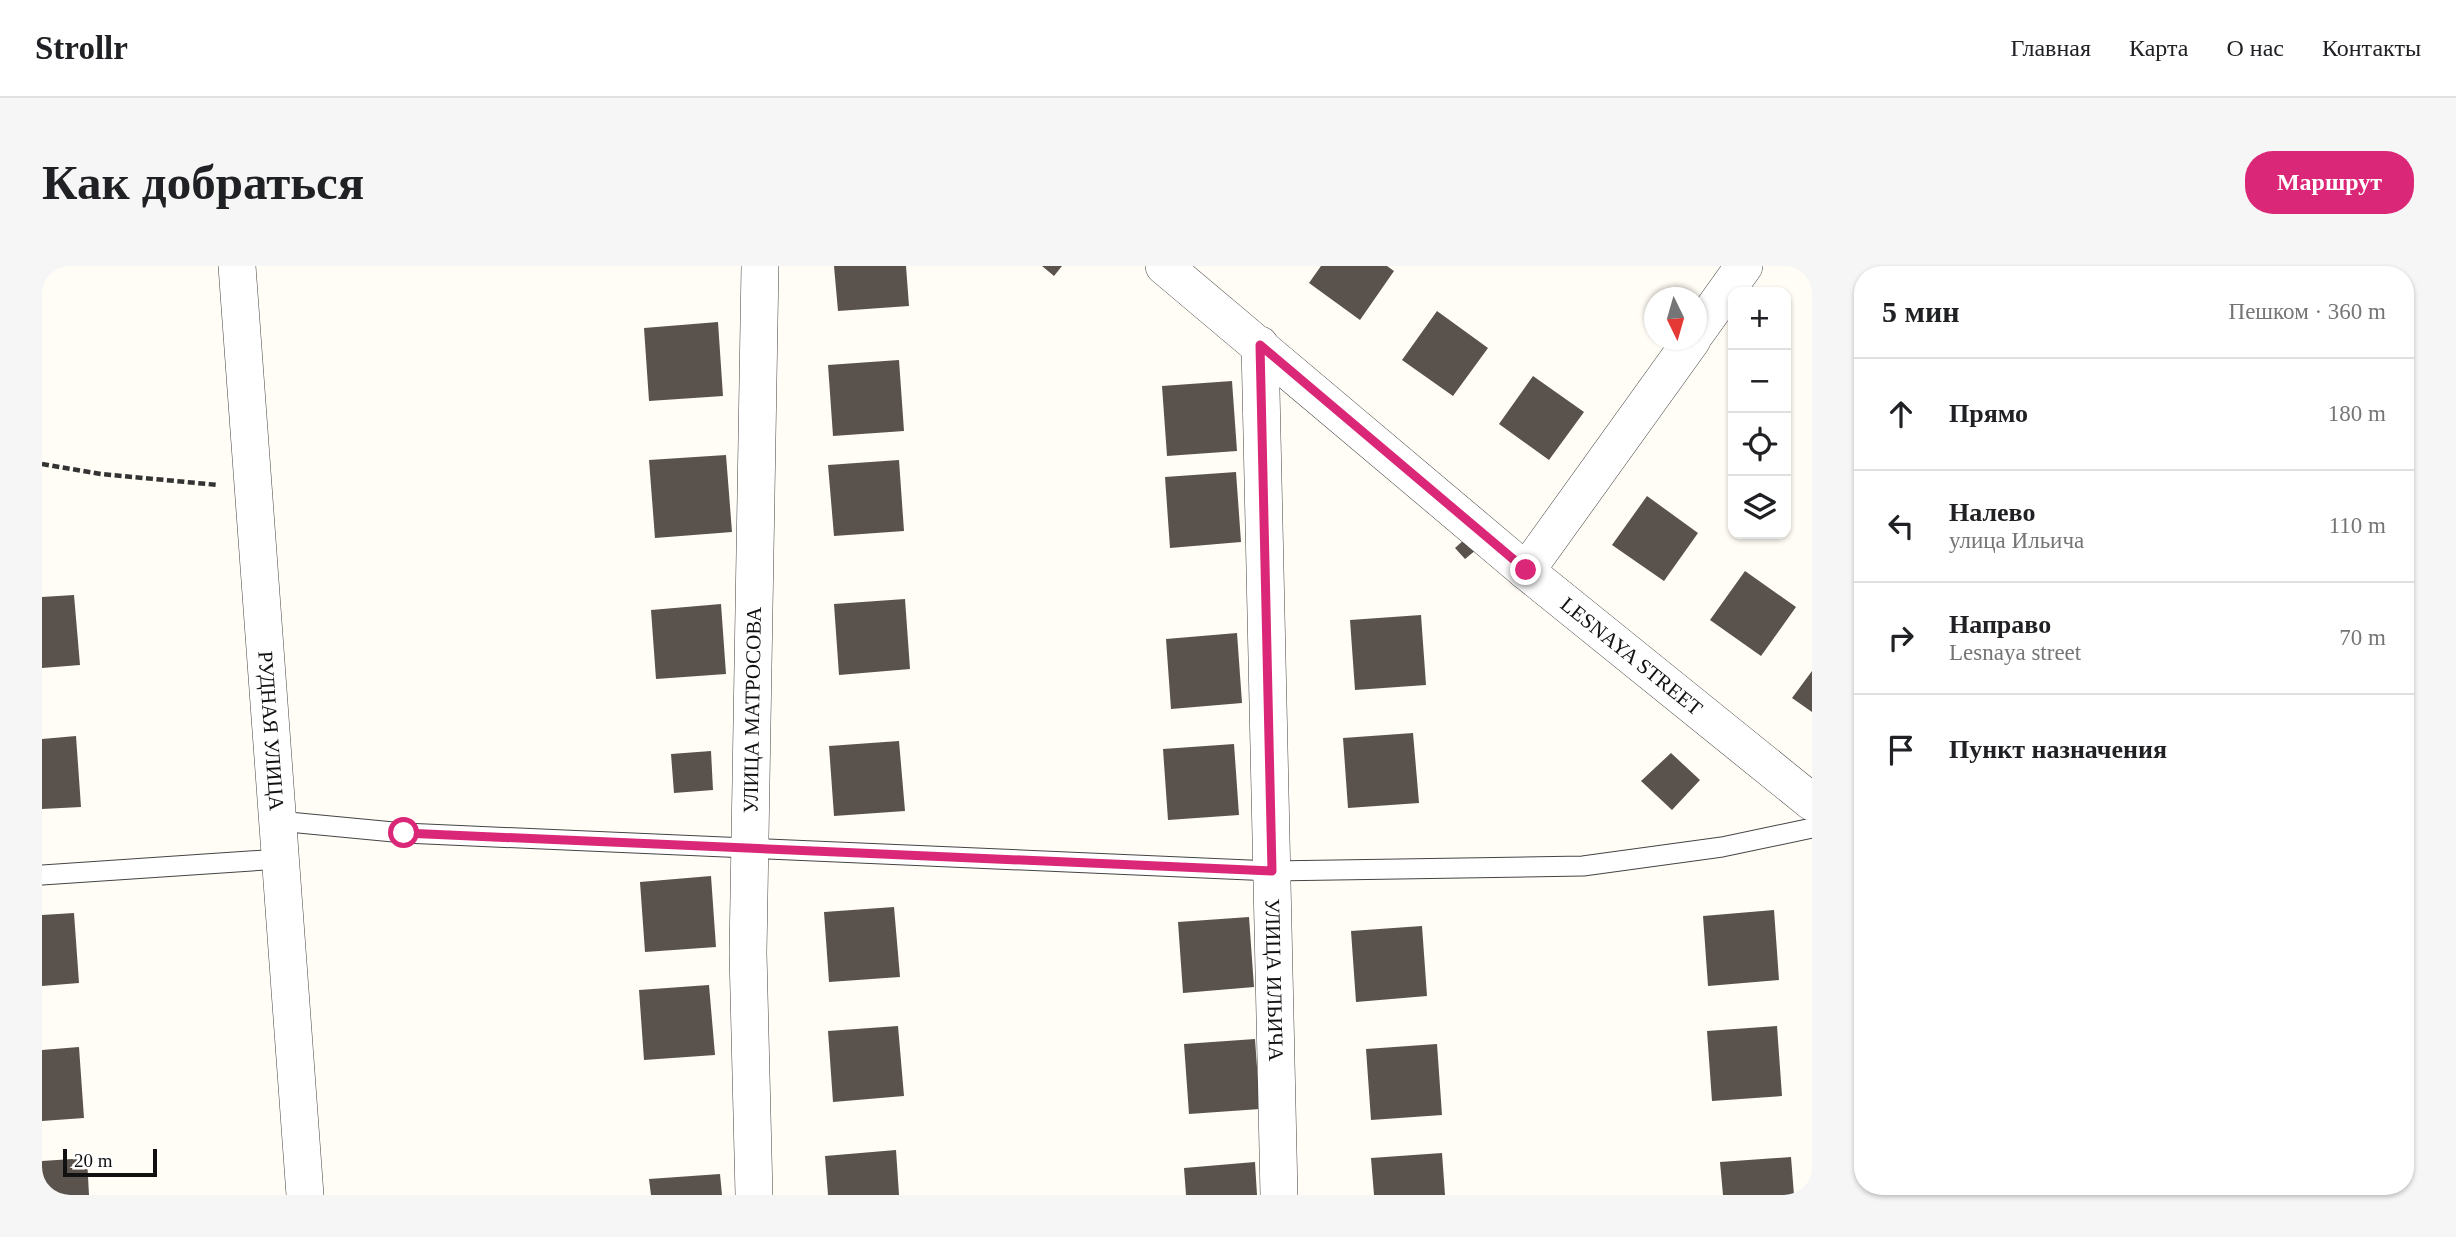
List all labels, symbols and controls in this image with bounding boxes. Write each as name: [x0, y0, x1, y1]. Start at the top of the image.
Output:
text: Strollr: [35, 30, 128, 66]
text: Главная: [2010, 35, 2091, 61]
text: Карта: [2129, 35, 2188, 61]
text: О нас: [2226, 35, 2284, 61]
text: Контакты: [2322, 35, 2421, 61]
button: Маршрут: [2245, 151, 2414, 214]
text: Как добраться: [42, 155, 364, 210]
north arrow: [1644, 287, 1707, 350]
map controls: [1728, 287, 1791, 539]
button: +: [1728, 287, 1791, 350]
text: 5 мин: [1882, 295, 1960, 328]
text: Пешком · 360 m: [2229, 299, 2386, 324]
button: −: [1728, 350, 1791, 413]
icon: ahead: [1882, 395, 1920, 433]
text: Прямо: [1949, 399, 2028, 428]
text: 180 m: [2328, 401, 2386, 426]
button: locate: [1728, 413, 1791, 476]
button: layers: [1728, 476, 1791, 539]
text: Налево: [1949, 498, 2035, 527]
icon: left: [1882, 507, 1920, 545]
text: 110 m: [2329, 513, 2386, 538]
text: улица Ильича: [1949, 528, 2084, 553]
route end: [1510, 554, 1541, 585]
street label: LESNAYA STREET: [1556, 592, 1707, 721]
street label: УЛИЦА МАТРОСОВА: [738, 606, 766, 814]
text: Направо: [1949, 610, 2051, 639]
icon: right: [1882, 619, 1920, 657]
text: 70 m: [2339, 625, 2386, 650]
text: Lesnaya street: [1949, 640, 2081, 665]
street label: РУДНАЯ УЛИЦА: [253, 650, 289, 812]
icon: arrive: [1882, 731, 1920, 769]
text: Пункт назначения: [1949, 735, 2167, 764]
route start: [388, 817, 419, 848]
street label: УЛИЦА ИЛЬИЧА: [1260, 898, 1288, 1062]
scale bar: [63, 1146, 158, 1178]
text: 20 m: [74, 1150, 113, 1171]

